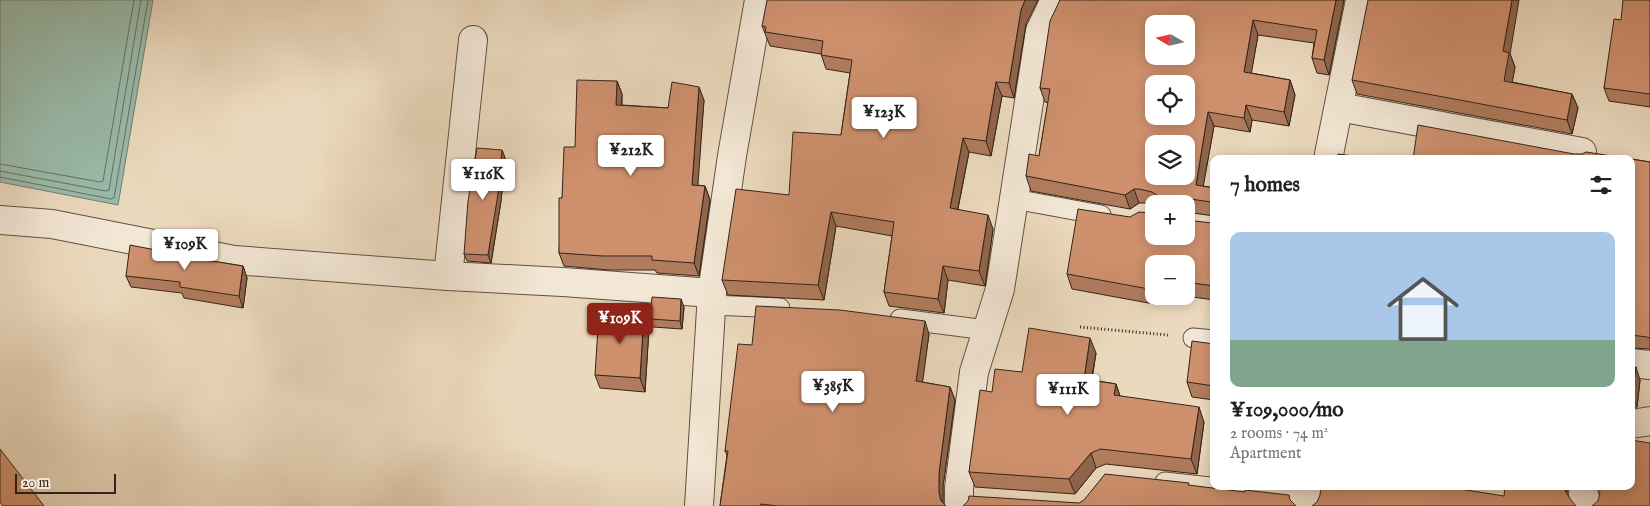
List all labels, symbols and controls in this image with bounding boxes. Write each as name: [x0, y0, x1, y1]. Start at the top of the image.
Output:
north arrow: [1145, 15, 1195, 65]
map controls: [1145, 15, 1195, 305]
button: locate: [1145, 75, 1195, 125]
pin: ¥123K: [849, 96, 919, 139]
text: ¥123K: [863, 103, 905, 123]
pin: ¥212K: [596, 134, 666, 177]
button: layers: [1145, 135, 1195, 185]
text: ¥212K: [609, 141, 653, 161]
pin: ¥116K: [448, 158, 518, 201]
text: ¥116K: [462, 165, 504, 185]
icon: filters: [1587, 171, 1615, 199]
text: 7 homes: [1230, 172, 1300, 199]
button: +: [1145, 195, 1195, 245]
pin: ¥109K: [150, 228, 220, 271]
text: ¥109K: [163, 235, 207, 255]
button: −: [1145, 255, 1195, 305]
icon: home: [1378, 264, 1468, 354]
pin: ¥109K: [585, 302, 655, 345]
text: ¥109K: [598, 309, 642, 329]
pin: ¥385K: [798, 370, 868, 413]
pin: ¥111K: [1033, 374, 1103, 416]
text: ¥385K: [812, 377, 854, 397]
text: ¥111K: [1047, 380, 1089, 400]
text: ¥109,000/mo: [1230, 397, 1344, 424]
text: 2 rooms · 74 m²: [1230, 424, 1328, 444]
text: Apartment: [1230, 444, 1301, 464]
scale bar: [15, 471, 116, 494]
text: 20 m: [22, 474, 49, 492]

